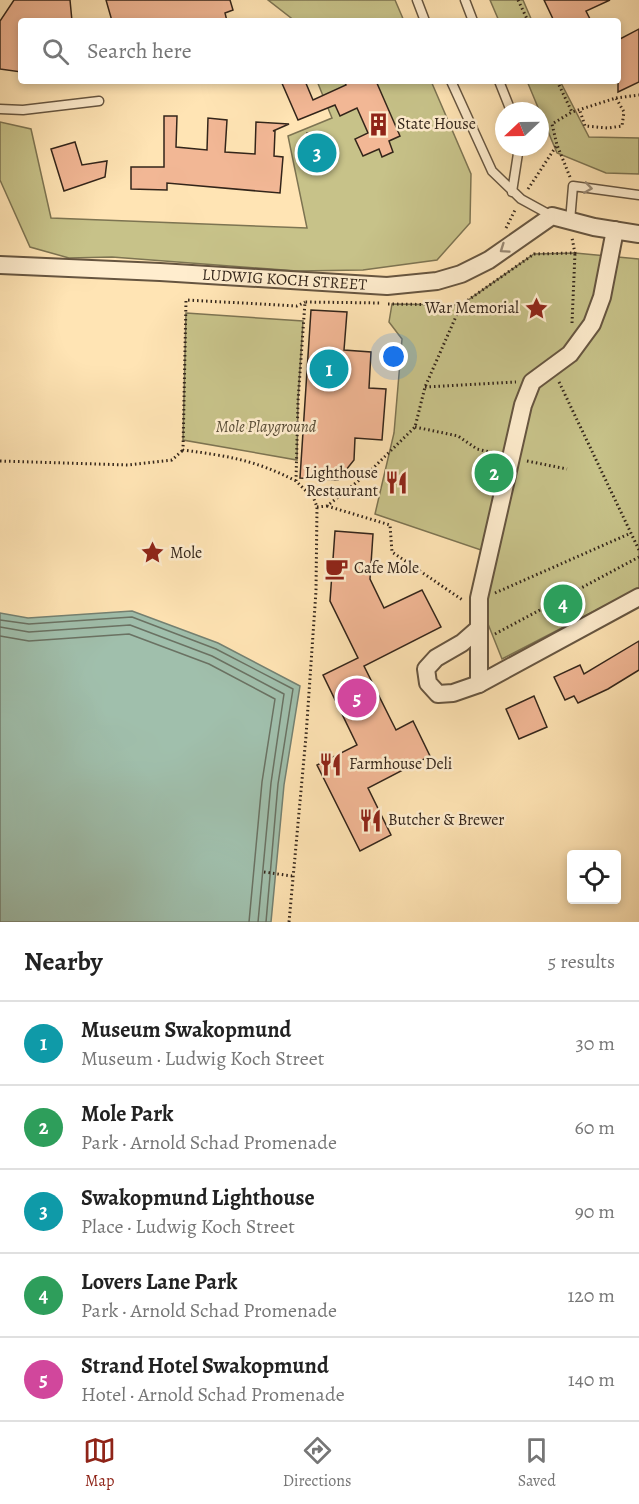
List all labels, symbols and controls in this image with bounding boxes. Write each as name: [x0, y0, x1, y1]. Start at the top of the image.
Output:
search box: [18, 18, 621, 84]
icon: search: [39, 35, 72, 68]
text: Search here: [87, 36, 192, 66]
north arrow: [495, 102, 549, 156]
building icon: State House: [366, 111, 392, 137]
place label: State House: [397, 113, 476, 135]
pin: 3: [298, 130, 336, 176]
one-way arrow: [584, 181, 593, 194]
one-way arrow: [500, 242, 511, 253]
street label: LUDWIG KOCH STREET: [201, 264, 368, 296]
place icon: War Memorial: [524, 295, 550, 321]
place label: War Memorial: [424, 297, 519, 319]
your location: [379, 342, 408, 371]
pin: 1: [310, 346, 348, 392]
park label: Mole Playground: [216, 416, 317, 438]
pin: 2: [474, 450, 514, 496]
place label: Lighthouse Restaurant: [305, 462, 378, 502]
restaurant icon: Lighthouse Restaurant: [383, 469, 409, 495]
place icon: Mole: [139, 540, 165, 566]
place label: Mole: [170, 542, 202, 564]
cafe icon: Cafe Mole: [323, 555, 349, 581]
place label: Cafe Mole: [354, 557, 419, 579]
pin: 4: [544, 582, 582, 626]
pin: 5: [338, 676, 376, 720]
restaurant icon: Farmhouse Deli: [318, 751, 344, 777]
place label: Farmhouse Deli: [349, 753, 452, 775]
restaurant icon: Butcher & Brewer: [357, 807, 383, 833]
place label: Butcher & Brewer: [388, 809, 505, 831]
map controls: [567, 850, 621, 904]
button: locate: [567, 850, 621, 904]
text: Nearby: [24, 944, 103, 979]
text: 5 results: [548, 948, 615, 975]
text: Museum Swakopmund: [81, 1015, 291, 1045]
text: 1: [40, 1030, 47, 1057]
text: 30 m: [575, 1030, 615, 1057]
text: Museum · Ludwig Koch Street: [81, 1045, 324, 1072]
text: Mole Park: [81, 1099, 173, 1129]
text: 2: [39, 1114, 48, 1141]
text: 60 m: [575, 1114, 615, 1141]
text: Park · Arnold Schad Promenade: [81, 1129, 337, 1156]
text: Swakopmund Lighthouse: [81, 1183, 315, 1213]
text: 3: [39, 1198, 48, 1225]
text: 90 m: [575, 1198, 615, 1225]
text: Place · Ludwig Koch Street: [81, 1213, 295, 1240]
text: Lovers Lane Park: [81, 1267, 237, 1297]
text: 4: [39, 1282, 48, 1309]
text: 120 m: [567, 1282, 615, 1309]
text: Park · Arnold Schad Promenade: [81, 1297, 337, 1324]
text: Strand Hotel Swakopmund: [81, 1351, 329, 1381]
text: 5: [39, 1366, 48, 1393]
text: 140 m: [568, 1366, 615, 1393]
text: Hotel · Arnold Schad Promenade: [81, 1381, 345, 1408]
tab: Map: [83, 1434, 116, 1492]
tab: Directions: [283, 1434, 351, 1492]
tab: Saved: [518, 1434, 556, 1492]

